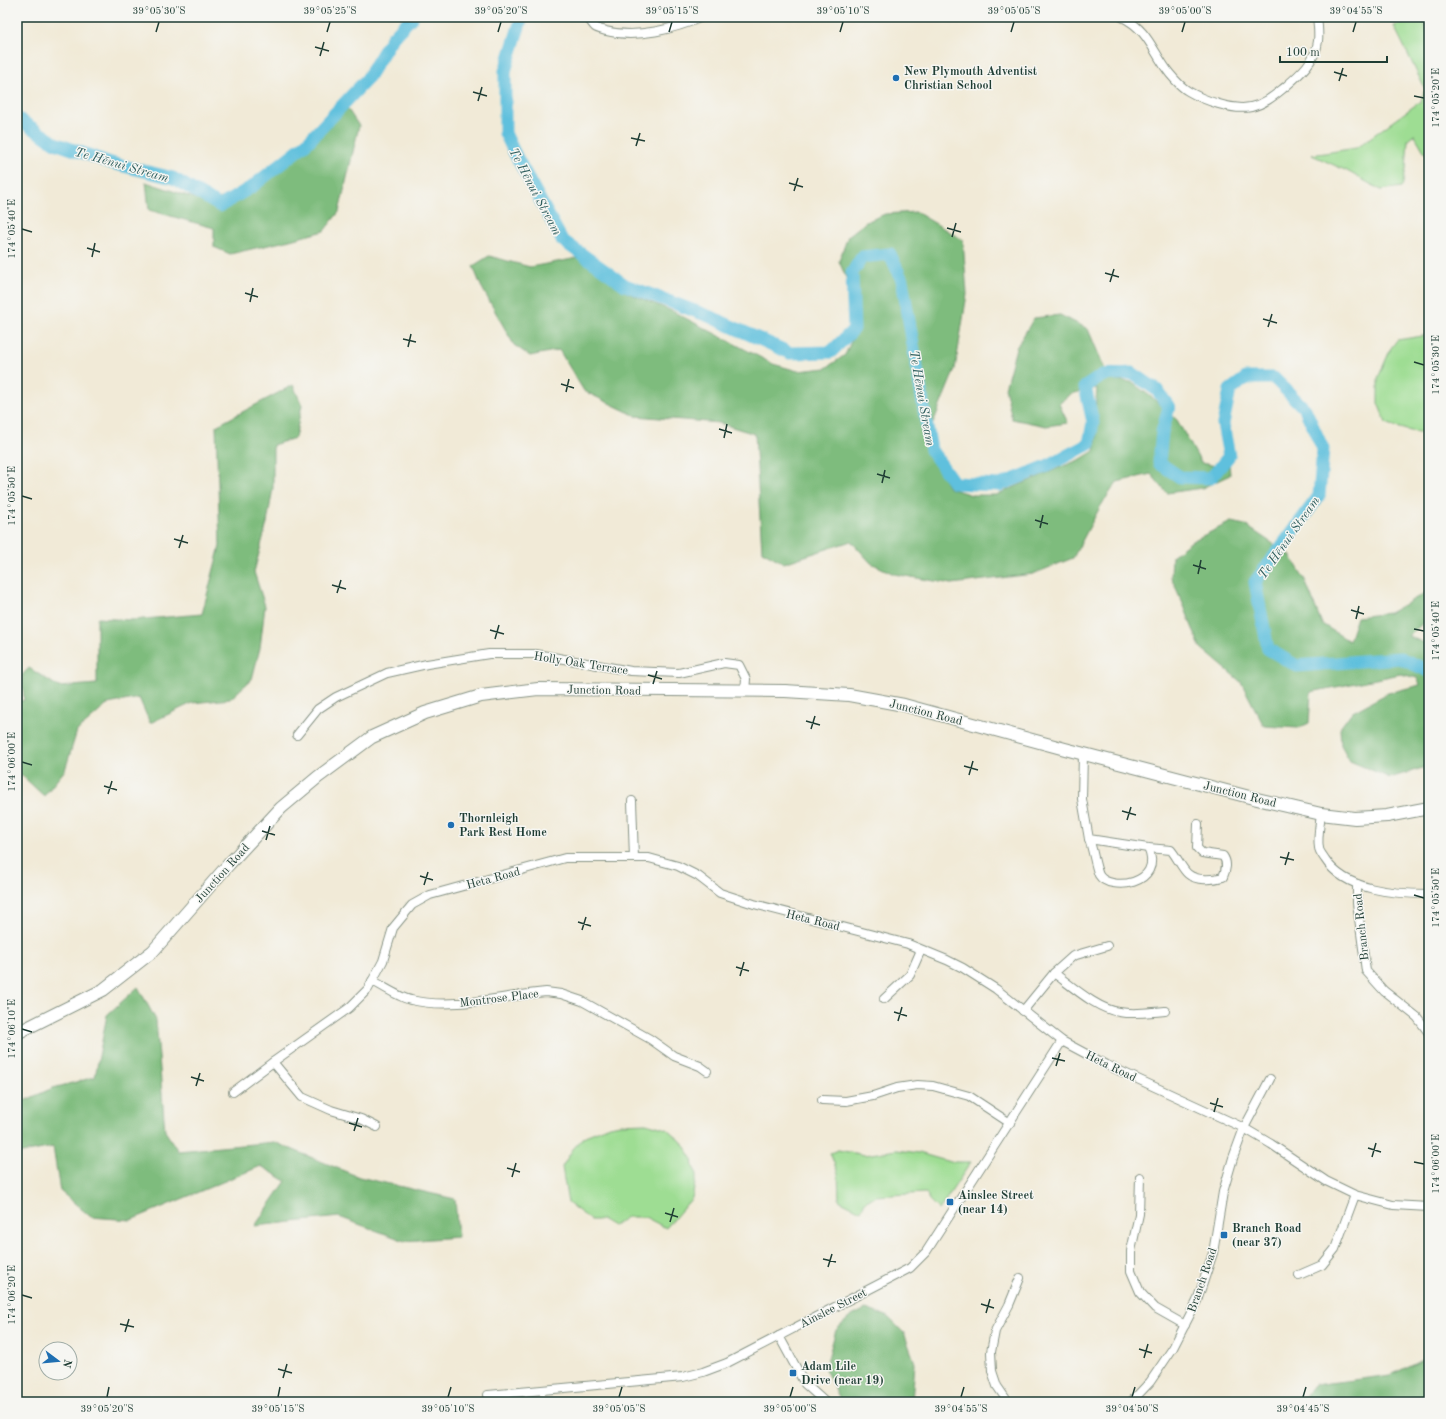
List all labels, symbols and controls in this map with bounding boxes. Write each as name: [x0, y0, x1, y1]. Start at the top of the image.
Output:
text: 39°05'30"S: [132, 6, 186, 16]
text: 39°05'25"S: [303, 6, 357, 16]
text: 39°05'20"S: [474, 6, 528, 16]
text: 39°05'15"S: [645, 6, 699, 16]
text: 39°05'10"S: [816, 6, 870, 16]
text: 39°05'05"S: [987, 6, 1041, 16]
text: 39°05'00"S: [1158, 6, 1212, 16]
text: 39°04'55"S: [1329, 6, 1383, 16]
scale bar: [1280, 38, 1387, 64]
text: 100 m: [1286, 47, 1320, 59]
place label: New Plymouth Adventist Christian School: [904, 66, 1038, 92]
text: 174°05'20"E: [1431, 68, 1441, 128]
marker: New Plymouth Adventist Christian School: [891, 73, 901, 83]
water label: Te Hēnui Stream: [73, 146, 171, 185]
water label: Te Hēnui Stream: [506, 146, 563, 238]
text: 174°05'40"E: [7, 199, 17, 259]
text: 174°05'30"E: [1431, 335, 1441, 395]
water label: Te Hēnui Stream: [907, 349, 936, 448]
text: 174°05'50"E: [7, 466, 17, 526]
water label: Te Hēnui Stream: [1256, 494, 1323, 581]
text: 174°05'40"E: [1431, 601, 1441, 661]
street label: Holly Oak Terrace: [533, 651, 629, 677]
street label: Junction Road: [567, 684, 641, 698]
street label: Junction Road: [888, 698, 963, 728]
text: 174°06'00"E: [7, 732, 17, 792]
street label: Junction Road: [1202, 780, 1277, 810]
place label: Thornleigh Park Rest Home: [459, 813, 547, 839]
marker: Thornleigh Park Rest Home: [446, 820, 456, 830]
street label: Junction Road: [193, 842, 252, 905]
street label: Heta Road: [465, 866, 521, 892]
text: 174°05'50"E: [1431, 868, 1441, 928]
street label: Branch Road: [1353, 893, 1371, 961]
street label: Heta Road: [785, 908, 841, 933]
street label: Montrose Place: [459, 988, 540, 1010]
text: 174°06'10"E: [7, 999, 17, 1059]
street label: Heta Road: [1083, 1049, 1138, 1084]
text: 174°06'00"E: [1431, 1134, 1441, 1194]
place label: Ainslee Street (near 14): [958, 1190, 1034, 1216]
marker: Ainslee Street (near 14): [945, 1197, 955, 1207]
place label: Branch Road (near 37): [1232, 1223, 1302, 1249]
marker: Branch Road (near 37): [1219, 1230, 1229, 1240]
street label: Branch Road: [1186, 1246, 1220, 1314]
text: 174°06'20"E: [7, 1265, 17, 1325]
street label: Ainslee Street: [798, 1287, 869, 1331]
north arrow: [38, 1341, 78, 1381]
text: N: [60, 1358, 73, 1369]
place label: Adam Lile Drive (near 19): [801, 1361, 884, 1387]
marker: Adam Lile Drive (near 19): [788, 1368, 798, 1378]
text: 39°05'20"S: [80, 1404, 134, 1414]
text: 39°05'15"S: [251, 1404, 305, 1414]
text: 39°05'10"S: [421, 1404, 475, 1414]
text: 39°05'05"S: [592, 1404, 646, 1414]
text: 39°05'00"S: [763, 1404, 817, 1414]
text: 39°04'55"S: [934, 1404, 988, 1414]
text: 39°04'50"S: [1105, 1404, 1159, 1414]
text: 39°04'45"S: [1276, 1404, 1330, 1414]

